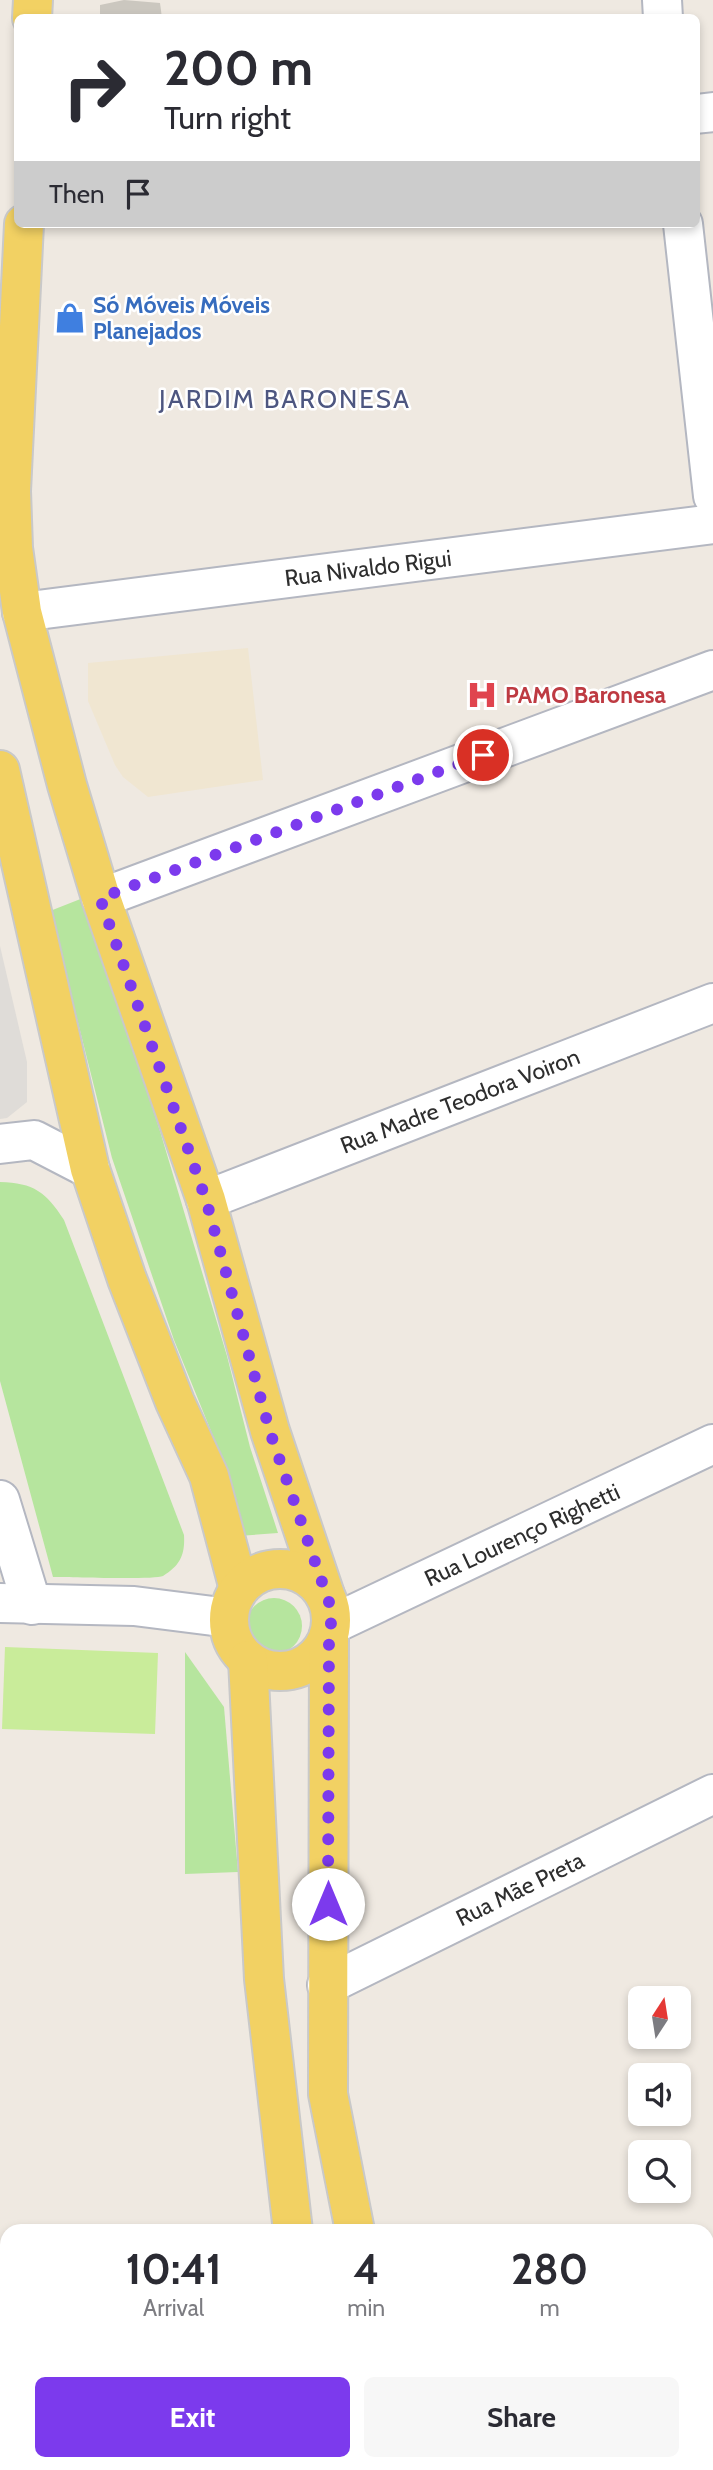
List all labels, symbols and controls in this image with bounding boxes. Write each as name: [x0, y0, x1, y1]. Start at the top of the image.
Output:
text: 200 m: [164, 38, 313, 97]
icon: right: [49, 42, 140, 133]
text: Turn right: [164, 98, 291, 137]
icon: arrive: [119, 175, 157, 213]
text: Then: [49, 178, 105, 210]
place label: Só Móveis Móveis Planejados: [93, 291, 270, 345]
shop icon: Só Móveis Móveis Planejados: [53, 301, 87, 335]
district label: JARDIM BARONESA: [158, 383, 411, 415]
street label: Rua Nivaldo Rigui: [283, 544, 453, 592]
hospital icon: PAMO Baronesa: [465, 678, 499, 712]
place label: PAMO Baronesa: [505, 681, 666, 709]
pin: [453, 725, 513, 785]
icon: arrive: [464, 736, 502, 774]
street label: Rua Madre Teodora Voiron: [336, 1042, 584, 1160]
street label: Rua Lourenço Righetti: [420, 1477, 624, 1593]
street label: Rua Mãe Preta: [451, 1846, 589, 1932]
position arrow: [291, 1867, 365, 1941]
north arrow: [628, 1986, 691, 2049]
map controls: [628, 1986, 691, 2203]
button: sound: [628, 2063, 691, 2126]
button: search: [628, 2140, 691, 2203]
text: 10:41: [126, 2243, 222, 2295]
text: 4: [353, 2243, 379, 2295]
text: 280: [511, 2243, 588, 2295]
text: Arrival: [143, 2294, 204, 2322]
text: min: [347, 2294, 385, 2322]
text: m: [540, 2294, 560, 2322]
button: Exit: [35, 2377, 350, 2457]
button: Share: [364, 2377, 679, 2457]

